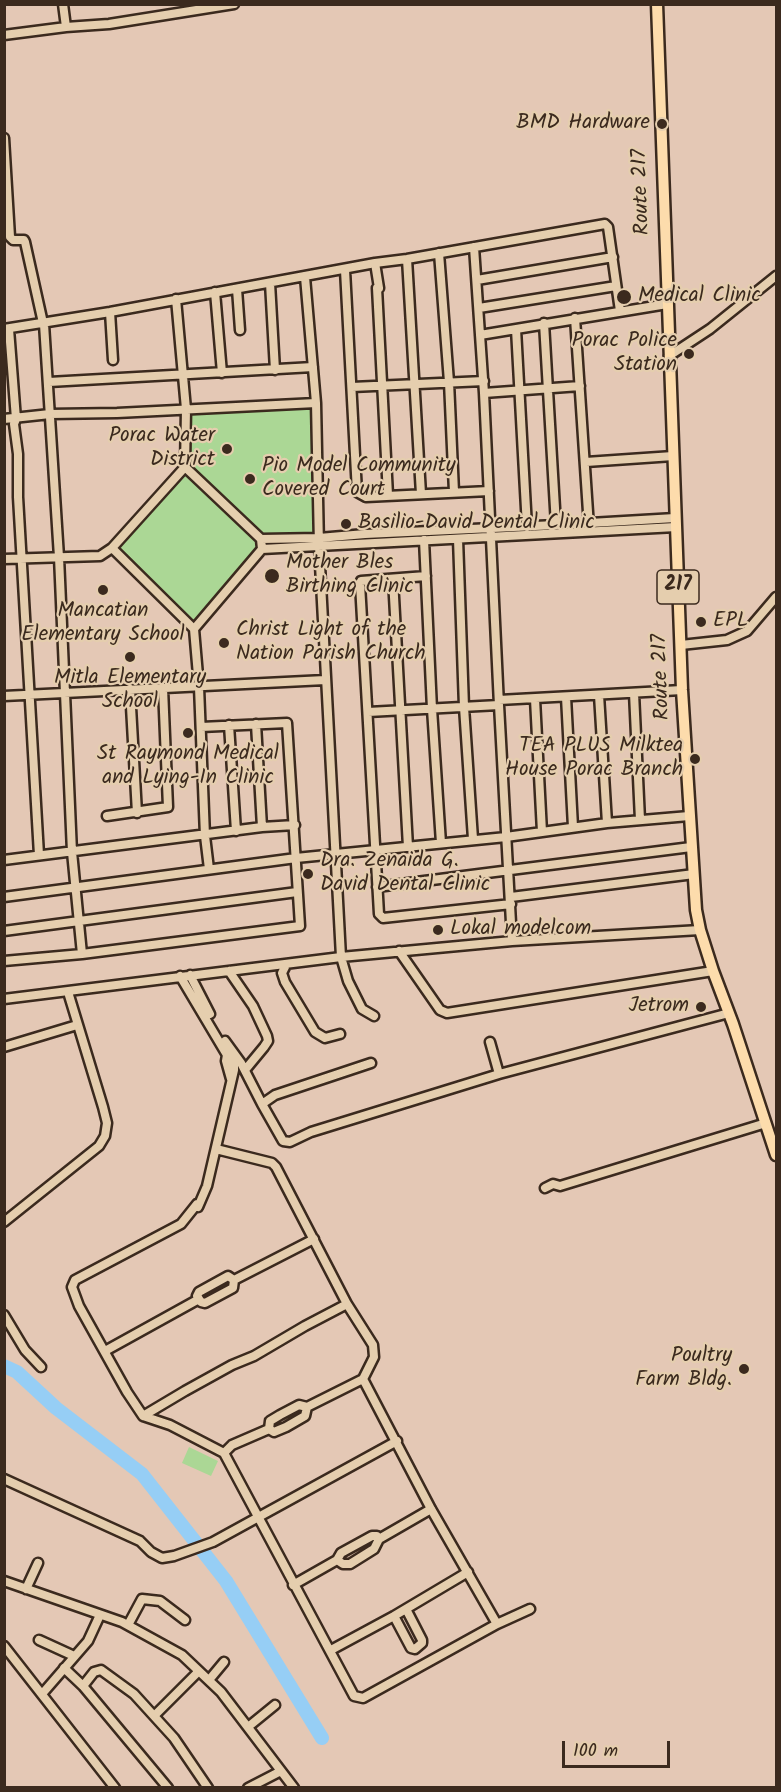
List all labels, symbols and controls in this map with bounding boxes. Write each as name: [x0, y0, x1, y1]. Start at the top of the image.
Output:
place label: BMD Hardware: [516, 111, 650, 137]
marker: BMD Hardware: [655, 117, 669, 131]
street label: Route 217: [629, 148, 657, 236]
place label: Medical Clinic: [638, 284, 761, 310]
marker: Medical Clinic: [615, 288, 633, 306]
place label: Porac Police Station: [572, 329, 677, 379]
marker: Porac Police Station: [682, 347, 696, 361]
place label: Porac Water District: [109, 424, 215, 474]
marker: Porac Water District: [220, 442, 234, 456]
place label: Pio Model Community Covered Court: [262, 454, 456, 504]
marker: Pio Model Community Covered Court: [243, 472, 257, 486]
place label: Basilio-David Dental Clinic: [358, 511, 595, 537]
marker: Basilio-David Dental Clinic: [339, 517, 353, 531]
place label: Mother Bles Birthing Clinic: [286, 551, 414, 601]
marker: Mother Bles Birthing Clinic: [263, 567, 281, 585]
road number: 217: [657, 570, 699, 604]
marker: Mancatian Elementary School: [96, 583, 110, 597]
place label: Mancatian Elementary School: [21, 599, 185, 649]
place label: EPL: [713, 609, 748, 635]
marker: EPL: [694, 615, 708, 629]
place label: Christ Light of the Nation Parish Church: [236, 618, 426, 668]
street label: Route 217: [649, 633, 677, 721]
marker: Christ Light of the Nation Parish Church: [217, 636, 231, 650]
marker: Mitla Elementary School: [123, 650, 137, 664]
place label: Mitla Elementary School: [54, 666, 206, 716]
marker: St Raymond Medical and Lying-In Clinic: [181, 726, 195, 740]
place label: TEA PLUS Milktea House Porac Branch: [505, 734, 683, 784]
place label: St Raymond Medical and Lying-In Clinic: [97, 742, 279, 792]
marker: TEA PLUS Milktea House Porac Branch: [688, 752, 702, 766]
place label: Dra. Zenaida G. David Dental Clinic: [320, 849, 490, 899]
marker: Dra. Zenaida G. David Dental Clinic: [301, 867, 315, 881]
place label: Lokal modelcom: [450, 917, 591, 943]
marker: Lokal modelcom: [431, 923, 445, 937]
place label: Jetrom: [628, 994, 689, 1020]
marker: Jetrom: [694, 1000, 708, 1014]
place label: Poultry Farm Bldg.: [635, 1344, 732, 1394]
marker: Poultry Farm Bldg.: [737, 1362, 751, 1376]
scale bar: [565, 1729, 673, 1767]
text: 100 m: [573, 1737, 618, 1766]

